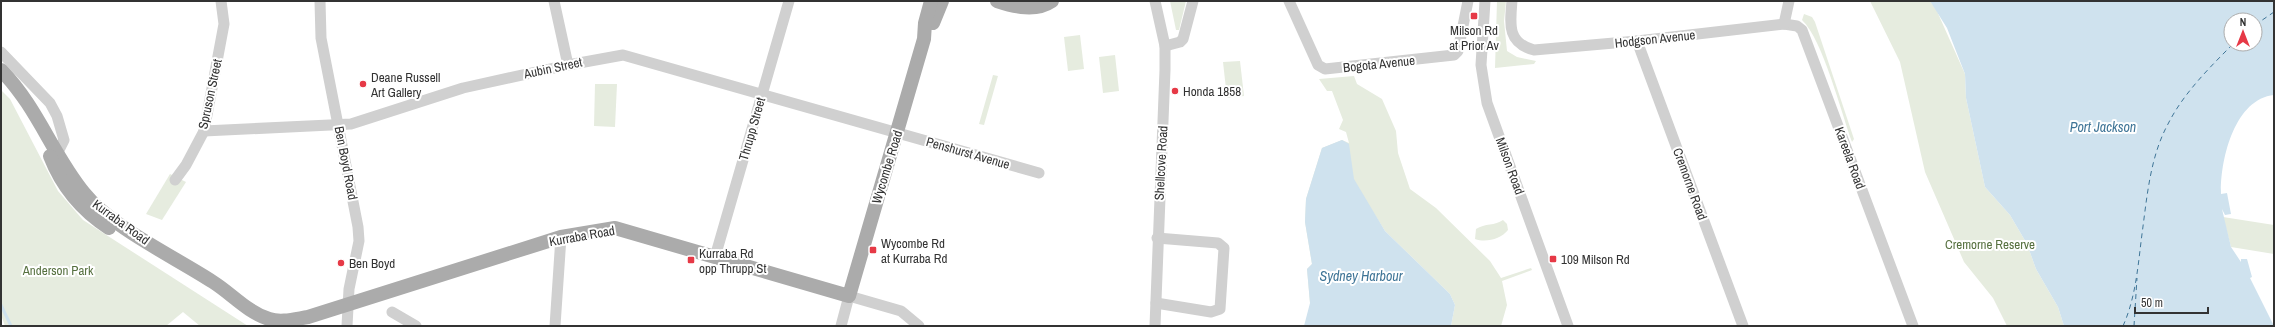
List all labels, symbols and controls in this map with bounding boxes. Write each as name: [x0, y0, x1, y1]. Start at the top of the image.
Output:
marker: Milson Rd at Prior Av: [1469, 11, 1479, 21]
north arrow: [2223, 12, 2263, 52]
text: N: [2240, 15, 2246, 29]
place label: Milson Rd at Prior Av: [1449, 22, 1499, 54]
street label: Hodgson Avenue: [1614, 26, 1696, 52]
street label: Bogota Avenue: [1342, 52, 1416, 76]
street label: Aubin Street: [521, 54, 584, 83]
street label: Spruson Street: [194, 57, 226, 131]
place label: Deane Russell Art Gallery: [370, 69, 440, 101]
marker: Deane Russell Art Gallery: [358, 79, 368, 89]
place label: Honda 1858: [1183, 83, 1241, 100]
marker: Honda 1858: [1170, 86, 1180, 96]
street label: Thrupp Street: [735, 95, 769, 163]
water label: Port Jackson: [2070, 118, 2136, 136]
street label: Kareela Road: [1831, 124, 1869, 192]
street label: Ben Boyd Road: [331, 125, 361, 201]
street label: Shellcove Road: [1151, 125, 1171, 201]
street label: Wycombe Road: [868, 128, 906, 206]
street label: Penshurst Avenue: [924, 133, 1012, 173]
street label: Milson Road: [1492, 135, 1528, 197]
street label: Cremorne Road: [1669, 145, 1711, 223]
street label: Kurraba Road: [89, 196, 153, 248]
street label: Kurraba Road: [548, 222, 616, 250]
place label: Wycombe Rd at Kurraba Rd: [881, 235, 947, 267]
park label: Cremorne Reserve: [1945, 236, 2035, 253]
place label: Kurraba Rd opp Thrupp St: [699, 245, 766, 277]
marker: Wycombe Rd at Kurraba Rd: [868, 245, 878, 255]
place label: 109 Milson Rd: [1561, 251, 1630, 268]
marker: 109 Milson Rd: [1548, 254, 1558, 264]
place label: Ben Boyd: [349, 255, 395, 272]
marker: Kurraba Rd opp Thrupp St: [686, 255, 696, 265]
marker: Ben Boyd: [336, 258, 346, 268]
park label: Anderson Park: [22, 262, 94, 279]
water label: Sydney Harbour: [1320, 267, 1404, 285]
scale bar: [2135, 289, 2208, 315]
text: 50 m: [2141, 295, 2163, 311]

